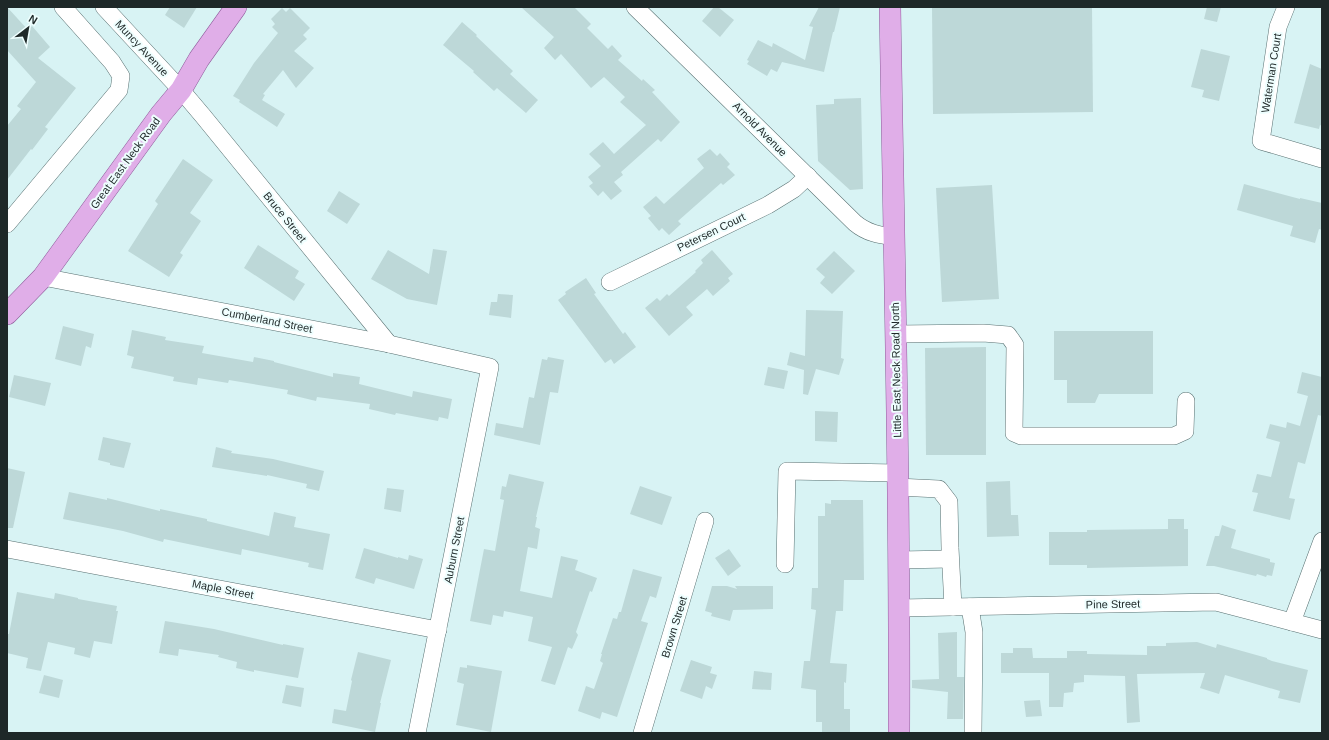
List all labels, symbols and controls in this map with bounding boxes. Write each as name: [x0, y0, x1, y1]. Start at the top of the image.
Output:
north arrow: [8, 8, 48, 48]
text: N: [27, 12, 40, 27]
street label: Muncy Avenue: [113, 18, 171, 78]
street label: Waterman Court: [1259, 32, 1283, 114]
street label: Arnold Avenue: [731, 100, 789, 158]
street label: Great East Neck Road: [88, 115, 162, 211]
street label: Bruce Street: [261, 189, 309, 245]
street label: Petersen Court: [675, 210, 747, 254]
street label: Little East Neck Road North: [889, 302, 903, 438]
street label: Cumberland Street: [221, 305, 313, 335]
street label: Auburn Street: [442, 516, 466, 584]
street label: Maple Street: [191, 577, 255, 601]
street label: Brown Street: [659, 595, 689, 659]
street label: Pine Street: [1086, 598, 1140, 610]

